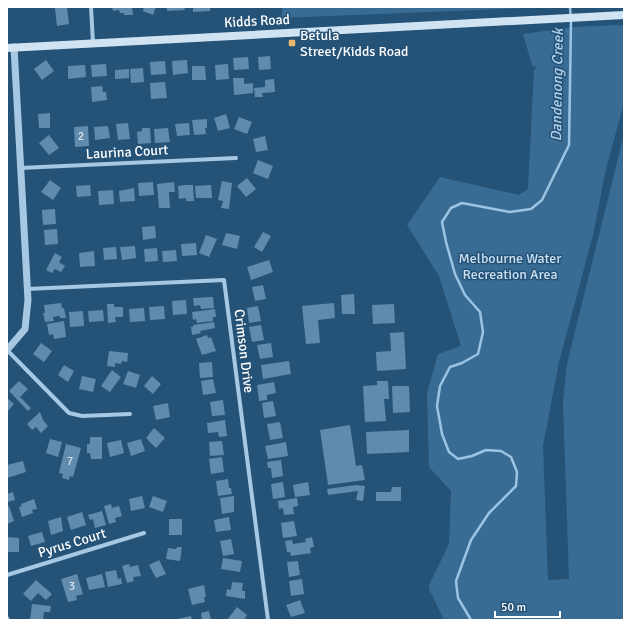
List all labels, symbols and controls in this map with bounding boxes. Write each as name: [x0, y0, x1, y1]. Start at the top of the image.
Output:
street label: Kidds Road: [224, 11, 290, 31]
place label: Betula Street/Kidds Road: [300, 27, 409, 60]
water label: Dandenong Creek: [547, 27, 567, 142]
marker: Betula Street/Kidds Road: [287, 38, 297, 48]
house number: 2: [78, 129, 84, 144]
street label: Laurina Court: [85, 141, 169, 163]
park label: Melbourne Water Recreation Area: [459, 250, 562, 283]
street label: Crimson Drive: [230, 308, 258, 394]
house number: 7: [67, 454, 73, 469]
street label: Pyrus Court: [36, 525, 108, 561]
house number: 3: [69, 579, 75, 594]
scale bar: [495, 593, 560, 619]
text: 50 m: [501, 600, 526, 615]

